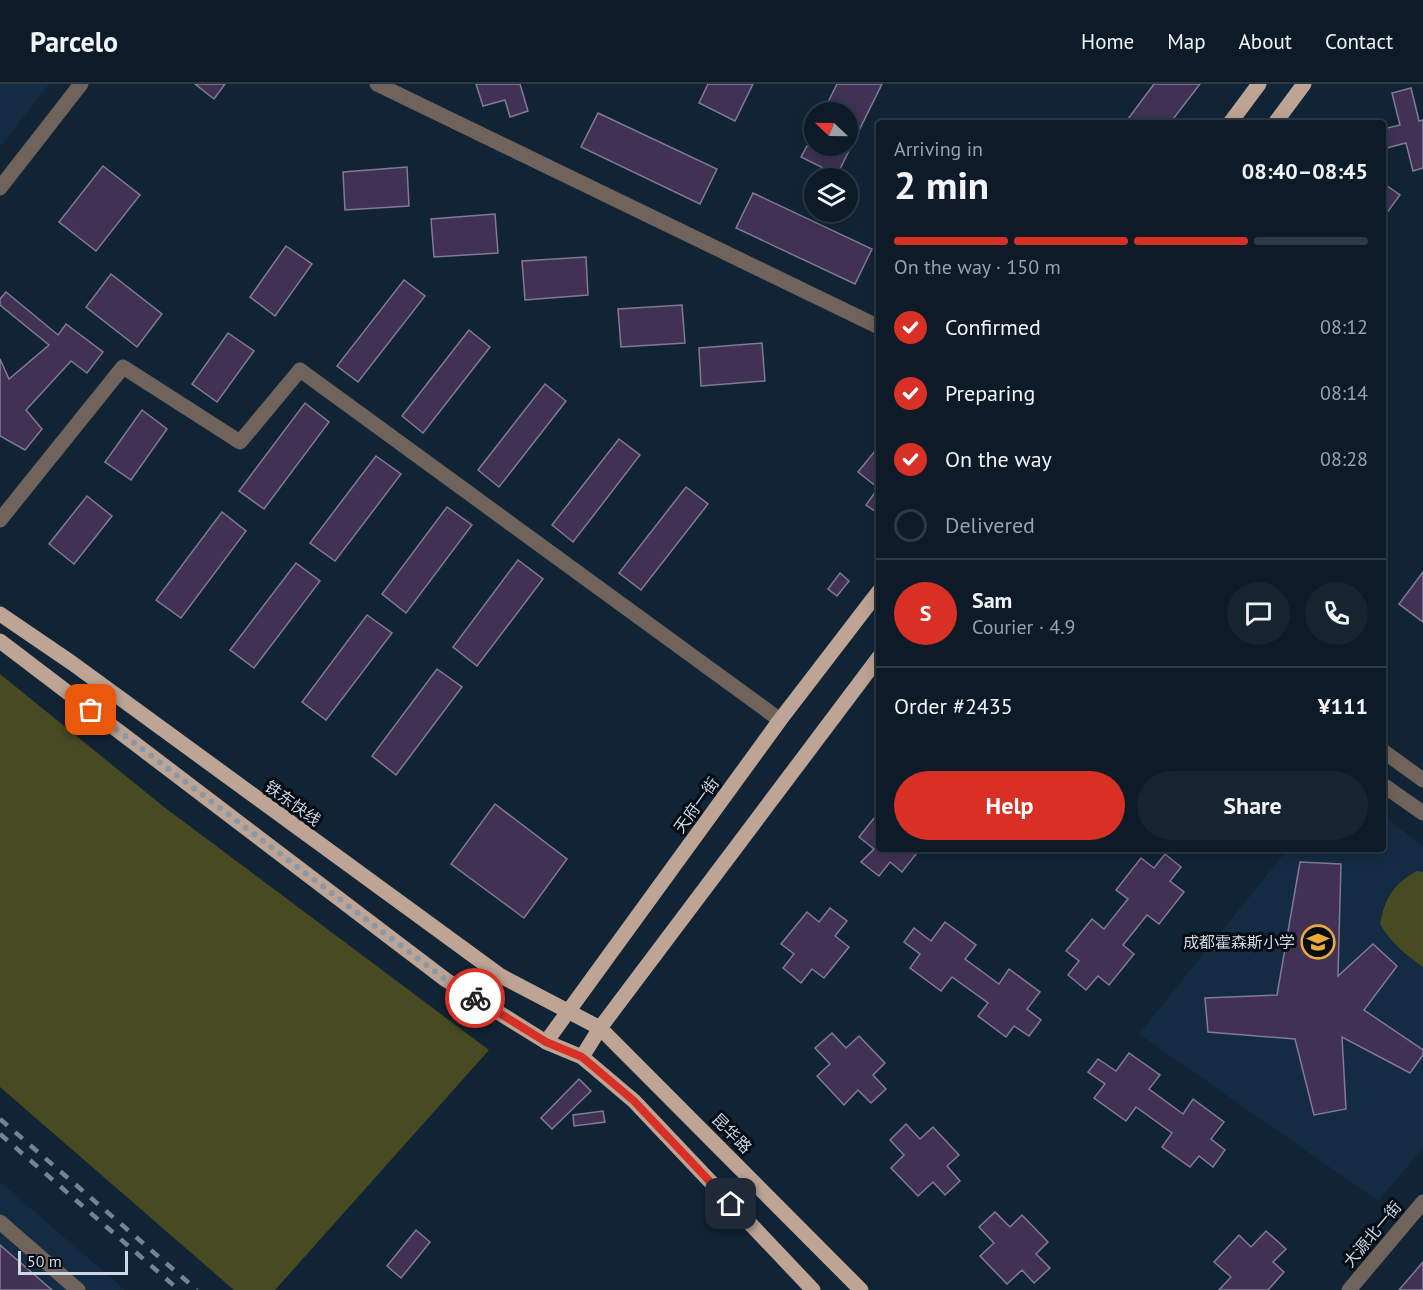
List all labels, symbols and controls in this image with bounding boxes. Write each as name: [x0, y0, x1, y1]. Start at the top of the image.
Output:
text: Parcelo: [30, 23, 118, 60]
text: Home: [1081, 28, 1134, 55]
text: Map: [1167, 28, 1206, 55]
text: About: [1239, 28, 1292, 55]
text: Contact: [1325, 28, 1393, 55]
north arrow: [804, 102, 858, 156]
map controls: [804, 102, 858, 222]
text: Arriving in: [894, 136, 983, 162]
text: 08:40–08:45: [1242, 157, 1368, 185]
text: 2 min: [894, 159, 989, 210]
button: layers: [804, 168, 858, 222]
text: On the way · 150 m: [894, 254, 1061, 280]
icon: check: [894, 311, 927, 344]
text: Confirmed: [945, 313, 1041, 341]
text: 08:12: [1320, 314, 1368, 340]
icon: check: [894, 377, 927, 410]
text: Preparing: [945, 379, 1035, 407]
text: 08:14: [1320, 380, 1368, 406]
icon: check: [894, 443, 927, 476]
text: On the way: [945, 445, 1052, 473]
text: 08:28: [1320, 446, 1368, 472]
text: Delivered: [945, 511, 1035, 539]
button: chat: [1227, 582, 1290, 645]
button: phone: [1305, 582, 1368, 645]
text: Sam: [972, 586, 1012, 614]
text: S: [920, 599, 931, 627]
text: Courier · 4.9: [972, 614, 1075, 640]
pin: [65, 684, 116, 735]
text: Order #2435: [894, 692, 1013, 720]
text: ¥111: [1318, 692, 1368, 720]
icon: bag: [74, 693, 107, 726]
button: Help: [894, 771, 1125, 840]
button: Share: [1137, 771, 1368, 840]
street label: 天府一街: [669, 773, 723, 837]
street label: 铁东快线: [261, 776, 325, 830]
school or university icon: 成都霍森斯小学: [1300, 924, 1336, 960]
place label: 成都霍森斯小学: [1183, 932, 1295, 952]
courier: [445, 968, 505, 1028]
icon: bike: [459, 982, 492, 1015]
street label: 昆华路: [708, 1109, 756, 1157]
pin: [705, 1178, 756, 1229]
icon: home: [714, 1187, 747, 1220]
street label: 大源北一街: [1339, 1197, 1405, 1271]
scale bar: [18, 1248, 128, 1276]
text: 50 m: [27, 1251, 62, 1271]

